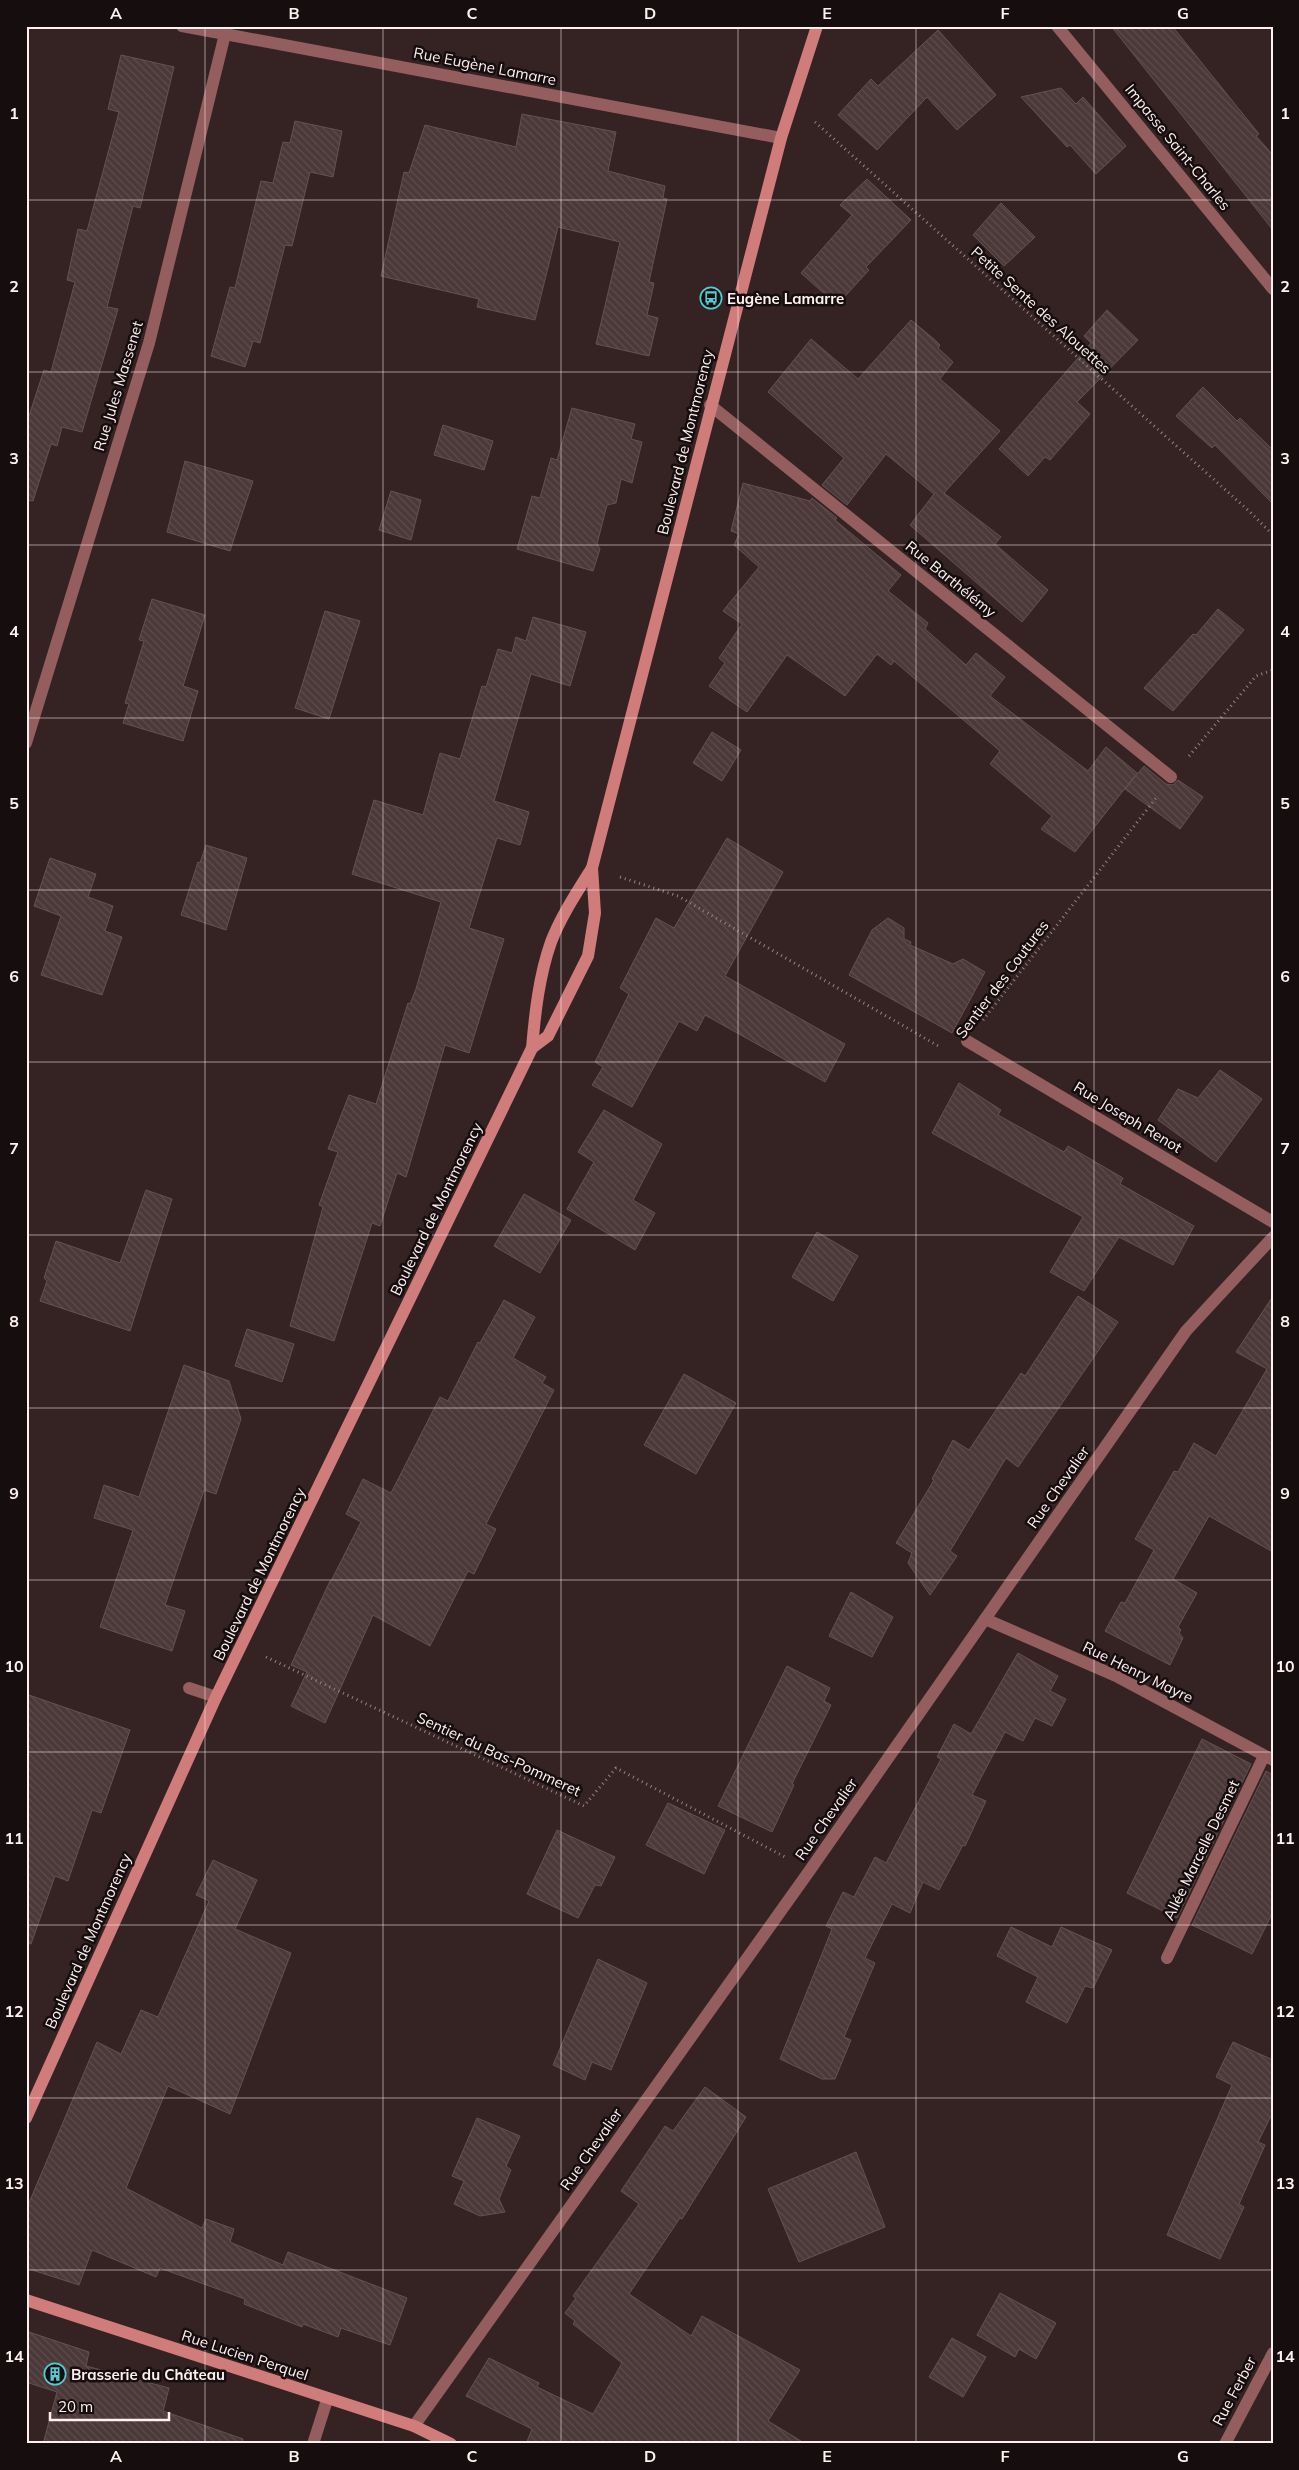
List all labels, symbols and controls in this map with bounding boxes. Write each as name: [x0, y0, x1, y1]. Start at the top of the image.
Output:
text: A: [110, 3, 122, 23]
text: B: [288, 3, 300, 23]
text: C: [467, 3, 478, 23]
text: D: [644, 3, 656, 23]
text: E: [822, 3, 832, 23]
text: F: [1000, 3, 1010, 23]
text: G: [1177, 3, 1189, 23]
street label: Rue Eugène Lamarre: [412, 43, 558, 89]
street label: Impasse Saint-Charles: [1121, 80, 1235, 214]
text: 1: [9, 103, 19, 123]
text: 1: [1280, 103, 1290, 123]
street label: Petite Sente des Alouettes: [967, 242, 1115, 378]
text: 2: [9, 276, 19, 296]
text: 2: [1280, 276, 1290, 296]
bus stop icon: Eugène Lamarre: [699, 286, 723, 310]
place label: Eugène Lamarre: [727, 289, 844, 308]
street label: Rue Jules Massenet: [89, 319, 147, 453]
street label: Boulevard de Montmorency: [653, 347, 717, 537]
text: 3: [9, 448, 19, 468]
text: 3: [1280, 448, 1290, 468]
street label: Rue Barthélémy: [902, 537, 1000, 621]
text: 4: [9, 621, 19, 641]
text: 4: [1280, 621, 1290, 641]
text: 5: [9, 793, 19, 813]
text: 5: [1280, 793, 1290, 813]
street label: Sentier des Coutures: [951, 916, 1053, 1042]
text: 6: [9, 966, 19, 986]
text: 6: [1280, 966, 1290, 986]
street label: Rue Joseph Renot: [1070, 1077, 1186, 1157]
street label: Boulevard de Montmorency: [386, 1119, 486, 1299]
text: 7: [9, 1138, 19, 1158]
text: 7: [1280, 1138, 1290, 1158]
text: 8: [9, 1311, 19, 1331]
text: 8: [1280, 1311, 1290, 1331]
street label: Rue Chevalier: [1023, 1442, 1094, 1532]
text: 9: [9, 1483, 19, 1503]
text: 9: [1280, 1483, 1290, 1503]
street label: Boulevard de Montmorency: [209, 1484, 309, 1664]
street label: Rue Henry Mayre: [1080, 1637, 1196, 1707]
text: 10: [4, 1656, 24, 1676]
text: 10: [1275, 1656, 1295, 1676]
street label: Sentier du Bas-Pommeret: [414, 1708, 584, 1800]
street label: Rue Chevalier: [791, 1774, 862, 1864]
street label: Allée Marcelle Desmet: [1159, 1777, 1243, 1923]
text: 11: [4, 1828, 24, 1848]
text: 11: [1275, 1828, 1295, 1848]
street label: Boulevard de Montmorency: [41, 1850, 135, 2032]
text: 12: [4, 2001, 24, 2021]
text: 12: [1275, 2001, 1295, 2021]
street label: Rue Chevalier: [556, 2104, 627, 2194]
text: 13: [4, 2173, 24, 2193]
text: 13: [1275, 2173, 1295, 2193]
street label: Rue Lucien Perquel: [179, 2326, 311, 2384]
text: 14: [4, 2346, 24, 2366]
text: 14: [1275, 2346, 1295, 2366]
street label: Rue Ferber: [1208, 2353, 1260, 2429]
building icon: Brasserie du Château: [43, 2362, 67, 2386]
place label: Brasserie du Château: [71, 2365, 225, 2384]
scale bar: [50, 2390, 169, 2422]
text: 20 m: [58, 2397, 93, 2416]
text: A: [110, 2446, 122, 2466]
text: B: [288, 2446, 300, 2466]
text: C: [467, 2446, 478, 2466]
text: D: [644, 2446, 656, 2466]
text: E: [822, 2446, 832, 2466]
text: F: [1000, 2446, 1010, 2466]
text: G: [1177, 2446, 1189, 2466]

